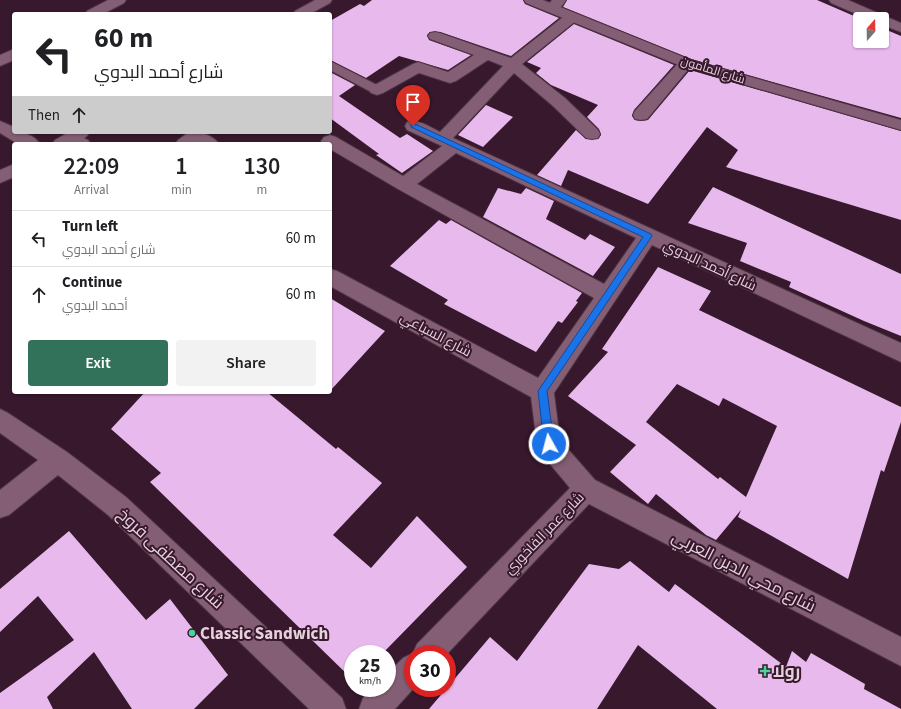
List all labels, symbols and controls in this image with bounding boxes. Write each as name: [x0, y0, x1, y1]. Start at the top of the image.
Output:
north arrow: [853, 12, 889, 48]
map controls: [853, 12, 889, 48]
text: 60 m: [94, 18, 153, 58]
icon: left: [28, 28, 80, 80]
street label: شارع المأمون: [679, 53, 747, 88]
text: شارع أحمد البدوي: [94, 60, 223, 85]
pin: [396, 85, 430, 126]
icon: arrive: [402, 91, 424, 113]
icon: ahead: [68, 104, 90, 126]
text: Then: [28, 105, 60, 126]
text: 22:09: [64, 149, 119, 184]
text: 1: [175, 149, 188, 184]
text: 130: [244, 149, 280, 184]
text: Arrival: [74, 181, 109, 199]
text: min: [171, 181, 192, 199]
text: m: [257, 181, 267, 199]
text: Turn left: [62, 216, 118, 237]
icon: left: [28, 228, 50, 250]
text: 60 m: [286, 228, 316, 249]
street label: شارع أحمد البدوي: [659, 236, 759, 297]
text: شارع أحمد البدوي: [62, 241, 155, 259]
text: Continue: [62, 272, 122, 293]
icon: ahead: [28, 284, 50, 306]
text: 60 m: [286, 284, 316, 305]
text: أحمد البدوي: [62, 297, 128, 315]
street label: شارع السباعي: [396, 308, 475, 363]
button: Exit: [28, 340, 168, 386]
button: Share: [176, 340, 316, 386]
position arrow: [528, 423, 570, 465]
street label: شارع عمر الفاخوري: [500, 488, 590, 580]
street label: شارع مصطفى فروخ: [112, 503, 229, 615]
street label: شارع محي الدين العربي: [667, 525, 820, 620]
place label: Classic Sandwich: [200, 622, 328, 646]
marker: Classic Sandwich: [187, 628, 197, 638]
speed limit sign: 30: [404, 645, 456, 697]
text: 25: [359, 652, 381, 680]
place label: رولا: [773, 660, 800, 684]
marker: رولا: [760, 666, 770, 676]
text: km/h: [359, 674, 381, 688]

